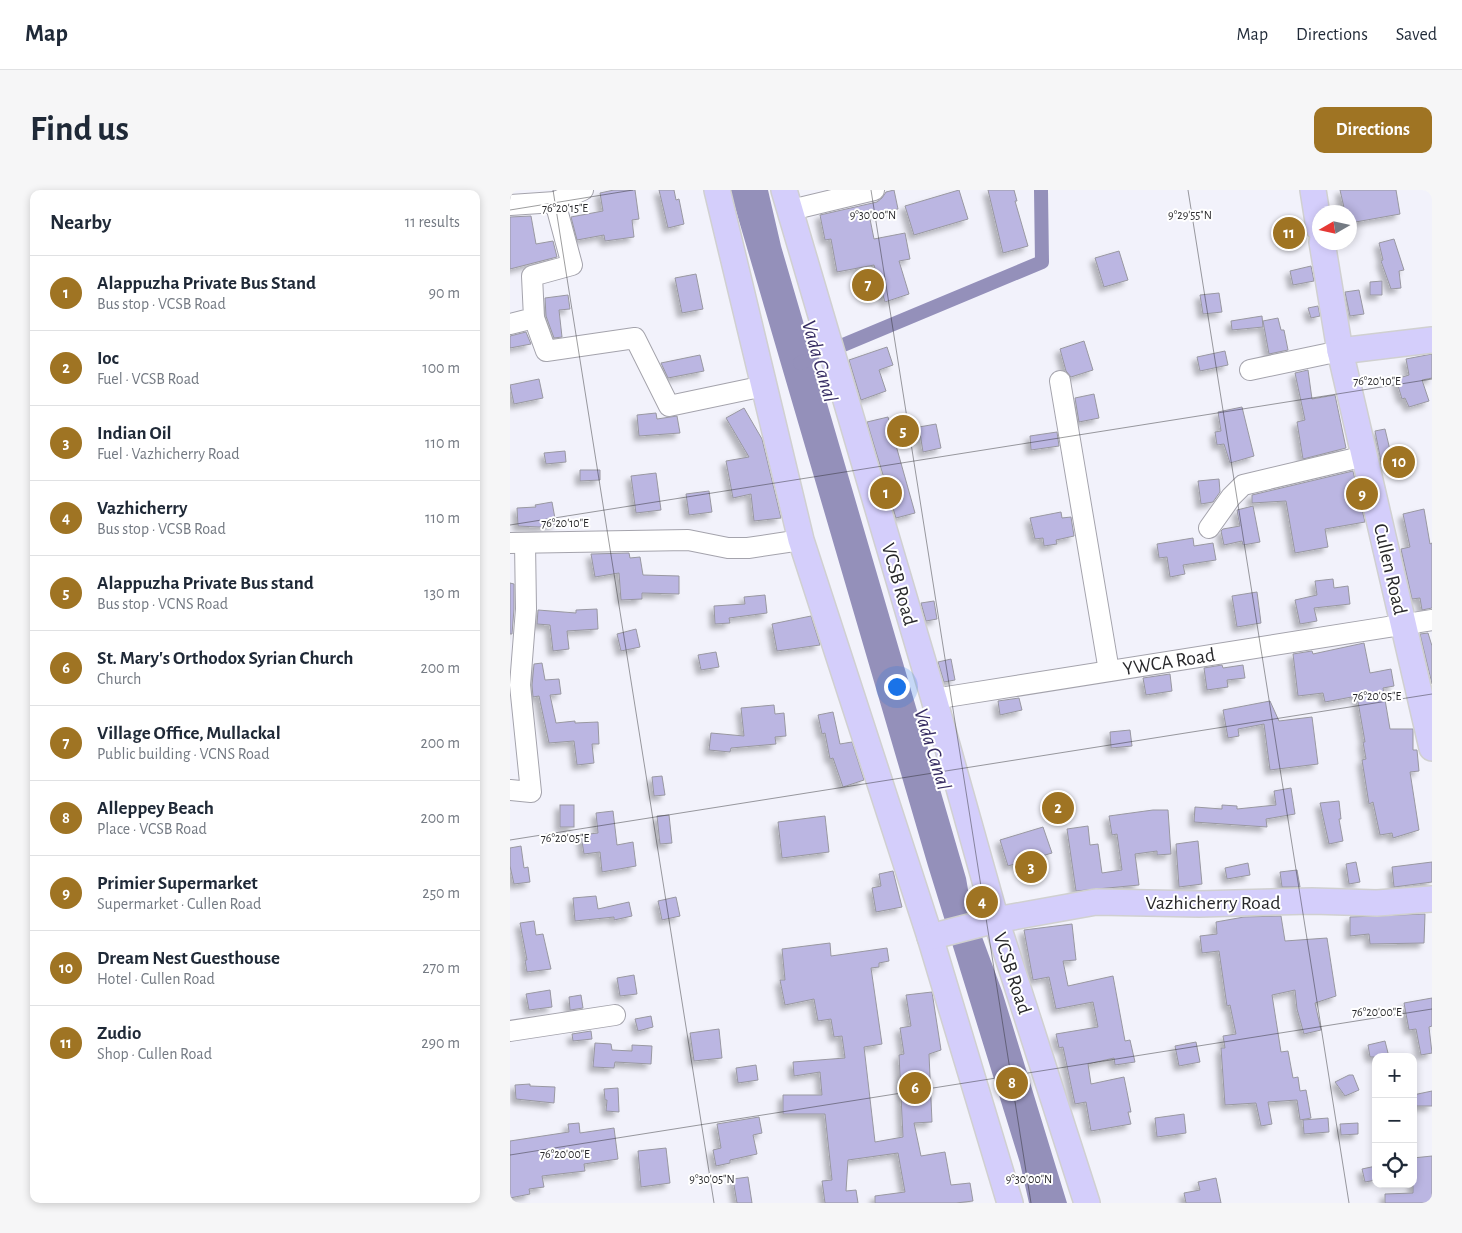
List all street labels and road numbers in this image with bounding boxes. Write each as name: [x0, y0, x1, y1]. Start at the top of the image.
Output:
street label: Cullen Road: [1370, 522, 1410, 617]
street label: VCSB Road: [878, 541, 920, 628]
street label: YWCA Road: [1122, 645, 1217, 679]
street label: Vazhicherry Road: [1145, 893, 1281, 913]
street label: VCSB Road: [989, 930, 1035, 1017]

